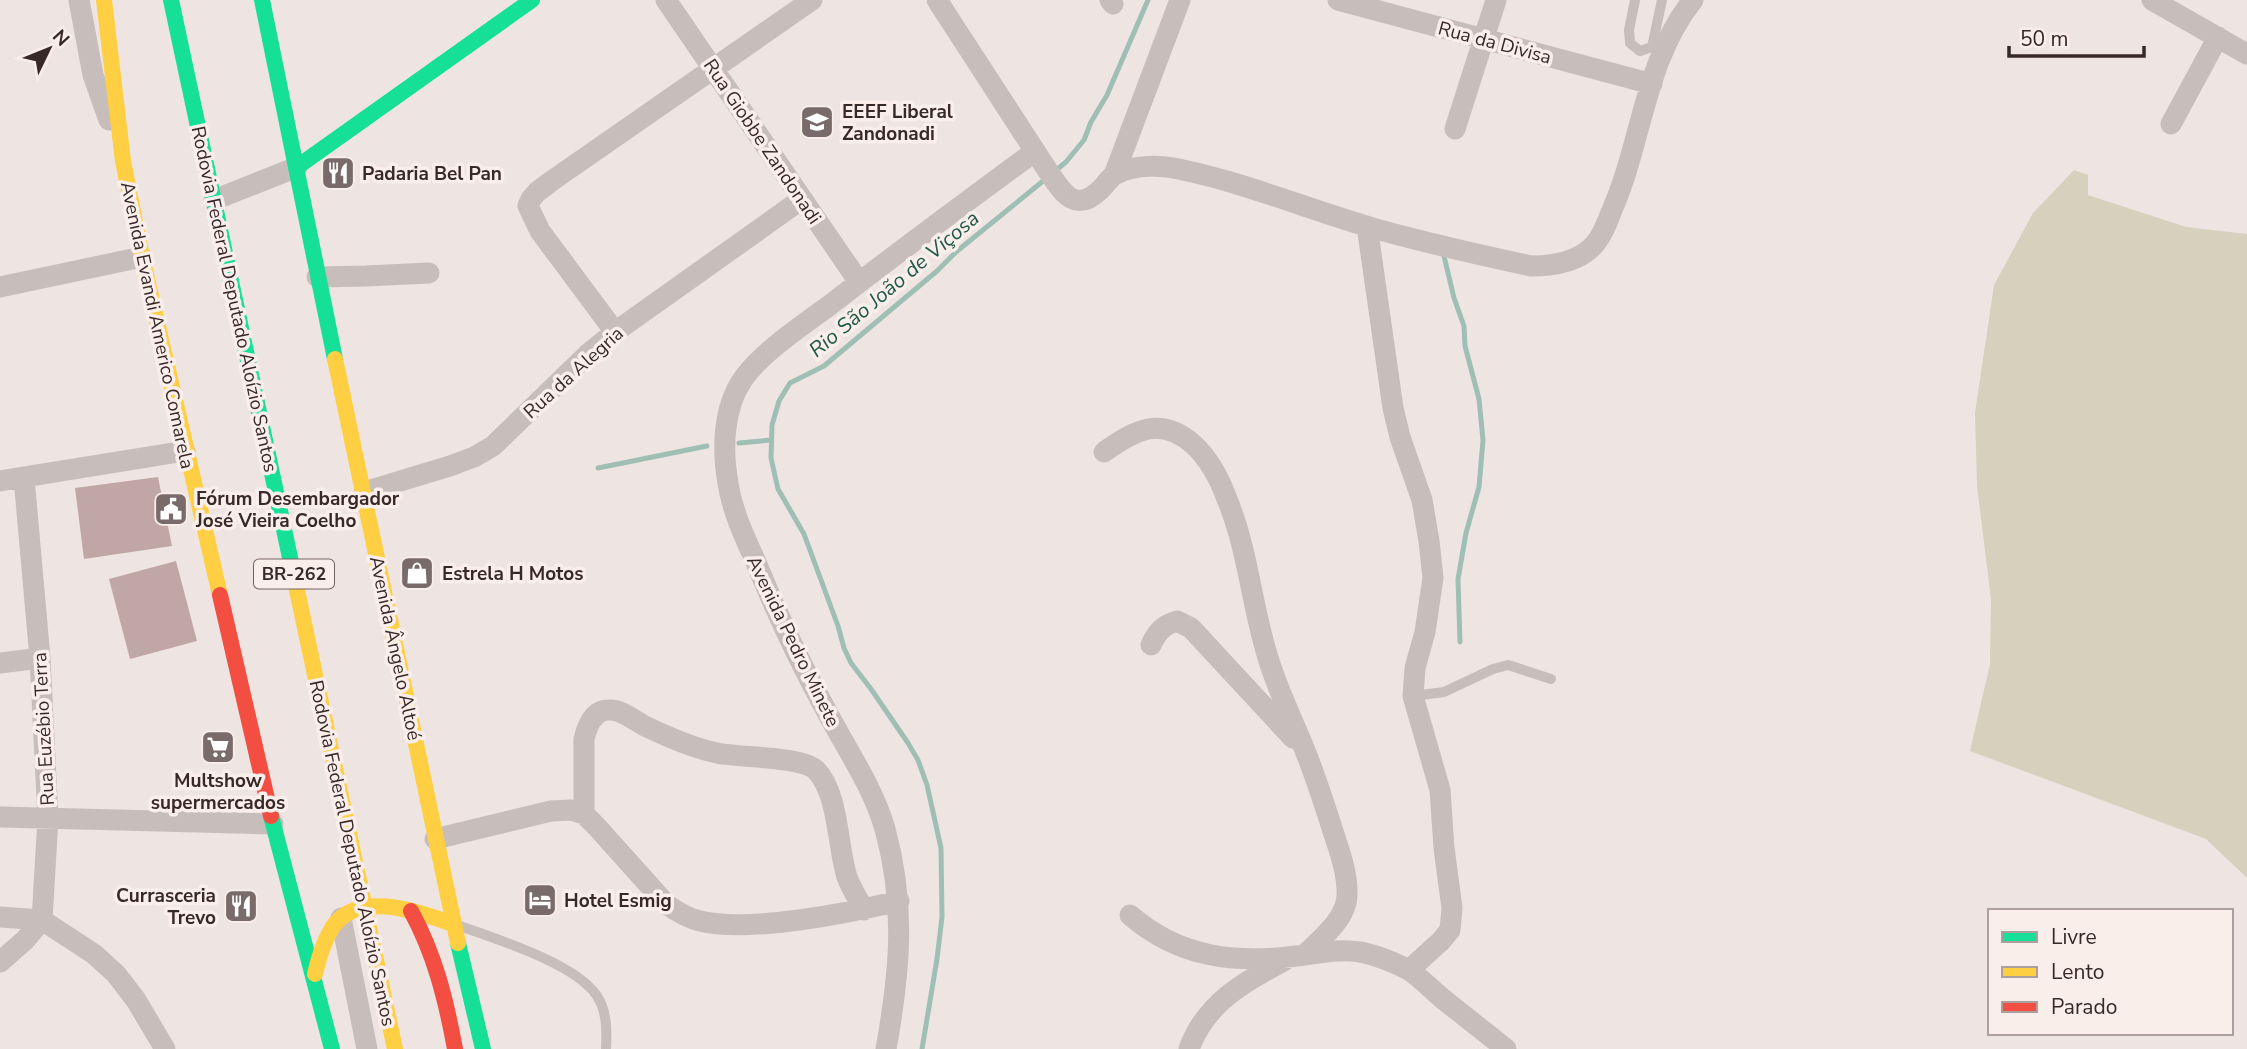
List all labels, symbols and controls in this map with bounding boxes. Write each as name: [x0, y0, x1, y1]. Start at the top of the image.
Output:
north arrow: [14, 14, 84, 84]
scale bar: [2009, 14, 2144, 58]
street label: Rua da Divisa: [1435, 15, 1554, 71]
text: N: [46, 24, 75, 52]
text: 50 m: [2020, 25, 2069, 53]
street label: Rua Giobbe Zandonadi: [697, 54, 827, 229]
place label: EEEF Liberal Zandonadi: [842, 99, 953, 147]
school or university icon: EEEF Liberal Zandonadi: [798, 103, 836, 141]
street label: Rodovia Federal Deputado Aloízio Santos: [185, 124, 283, 475]
restaurant icon: Padaria Bel Pan: [319, 154, 357, 192]
place label: Padaria Bel Pan: [362, 161, 502, 187]
street label: Avenida Evandi Americo Comarela: [114, 179, 200, 471]
water label: Rio São João de Viçosa: [803, 204, 985, 364]
street label: Rua da Alegria: [518, 321, 629, 425]
place label: Fórum Desembargador José Vieira Coelho: [195, 486, 400, 534]
public building icon: Fórum Desembargador José Vieira Coelho: [152, 490, 190, 528]
street label: Avenida Pedro Minete: [740, 551, 846, 731]
street label: Avenida Ângelo Altoé: [363, 554, 427, 743]
shop icon: Estrela H Motos: [398, 554, 436, 592]
road number: BR-262: [254, 560, 334, 588]
place label: Estrela H Motos: [442, 561, 583, 587]
street label: Rua Euzébio Terra: [27, 652, 61, 806]
street label: Rodovia Federal Deputado Aloízio Santos: [303, 678, 401, 1029]
supermarket icon: Multshow supermercados: [199, 728, 237, 766]
place label: Multshow supermercados: [151, 768, 285, 816]
hotel icon: Hotel Esmig: [521, 881, 559, 919]
place label: Currasceria Trevo: [116, 883, 216, 931]
restaurant icon: Currasceria Trevo: [222, 887, 260, 925]
place label: Hotel Esmig: [564, 888, 672, 914]
legend: [1988, 909, 2233, 1035]
text: Livre: [2051, 923, 2097, 951]
text: Lento: [2051, 958, 2104, 986]
text: Parado: [2051, 993, 2117, 1021]

